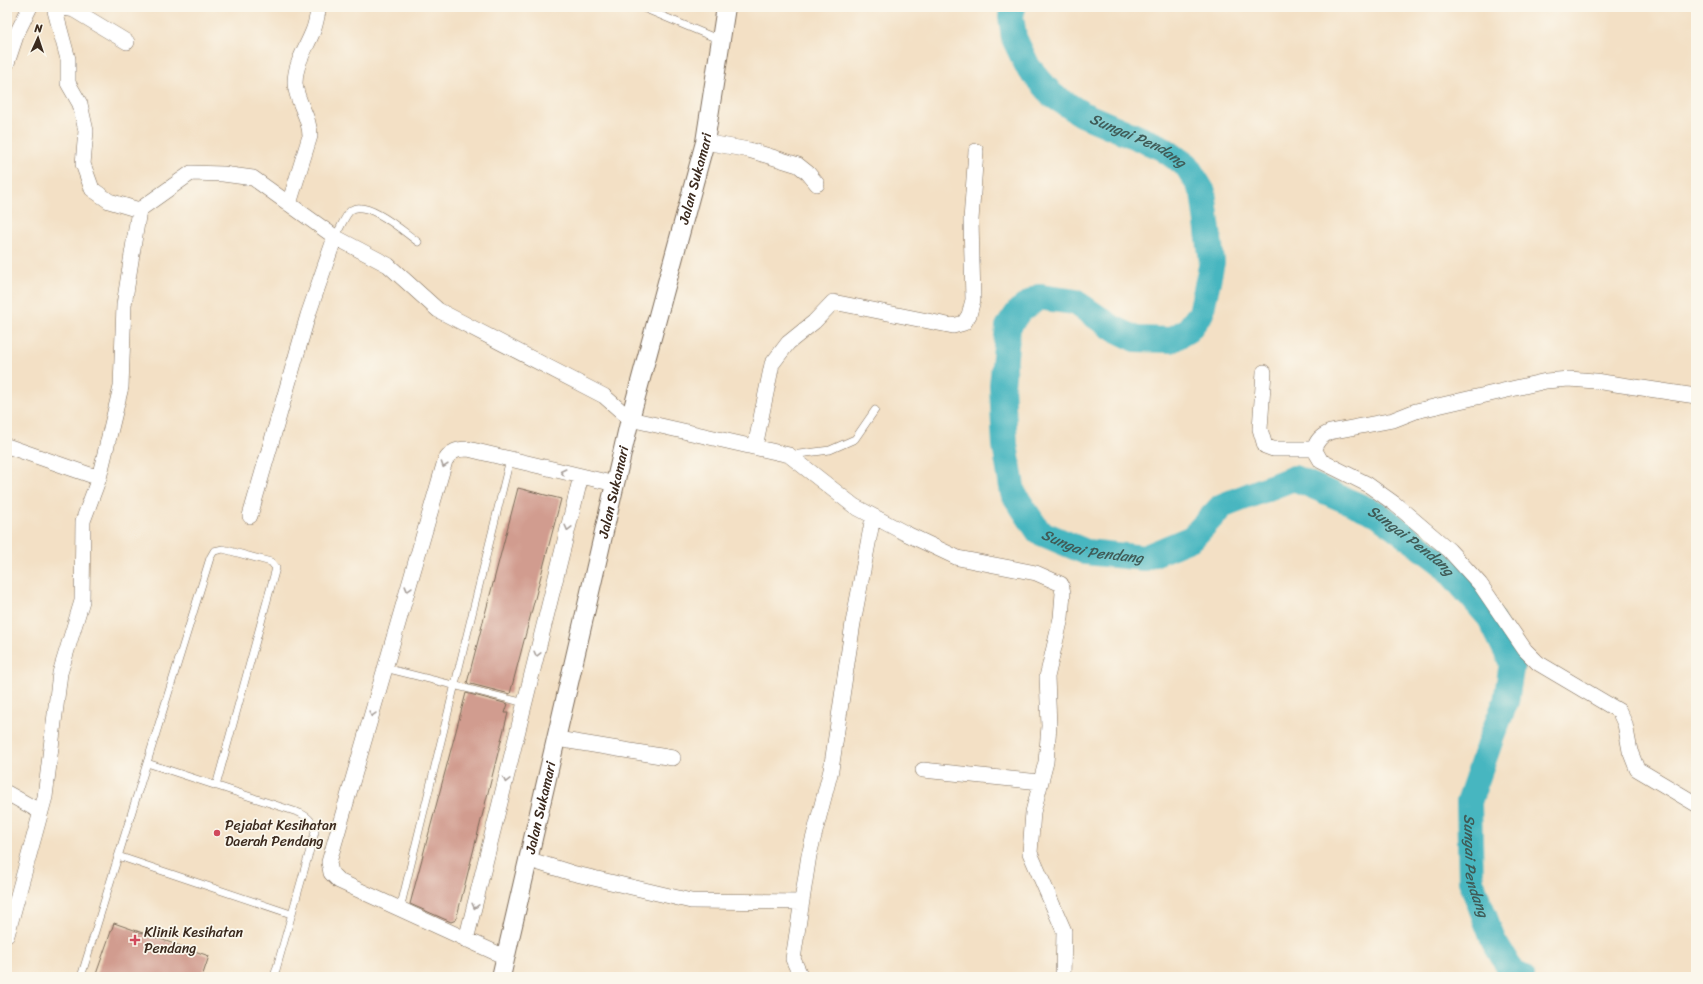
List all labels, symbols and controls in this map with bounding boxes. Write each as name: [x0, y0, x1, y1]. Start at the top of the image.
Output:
north arrow: [18, 18, 58, 58]
text: N: [33, 19, 43, 38]
water label: Sungai Pendang: [1086, 106, 1193, 175]
street label: Jalan Sukamari: [671, 130, 719, 228]
street label: Jalan Sukamari: [590, 442, 636, 541]
one-way arrow: [441, 461, 449, 468]
one-way arrow: [560, 468, 567, 477]
water label: Sungai Pendang: [1364, 498, 1462, 583]
water label: Sungai Pendang: [1037, 522, 1146, 571]
one-way arrow: [564, 524, 573, 531]
one-way arrow: [404, 586, 413, 593]
one-way arrow: [533, 650, 542, 657]
one-way arrow: [368, 711, 377, 718]
street label: Jalan Sukamari: [517, 758, 563, 857]
one-way arrow: [502, 776, 511, 783]
place label: Pejabat Kesihatan Daerah Pendang: [225, 813, 337, 854]
water label: Sungai Pendang: [1456, 814, 1497, 922]
marker: Pejabat Kesihatan Daerah Pendang: [212, 828, 222, 838]
one-way arrow: [471, 903, 479, 910]
place label: Klinik Kesihatan Pendang: [144, 920, 243, 961]
marker: Klinik Kesihatan Pendang: [129, 934, 141, 946]

